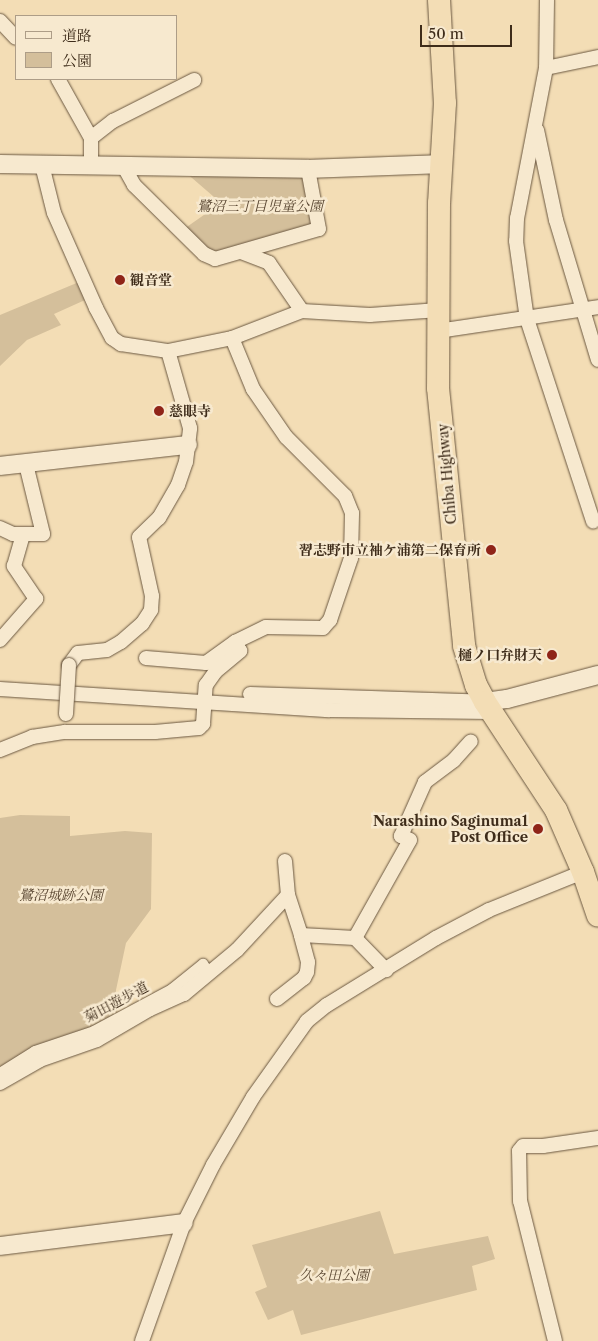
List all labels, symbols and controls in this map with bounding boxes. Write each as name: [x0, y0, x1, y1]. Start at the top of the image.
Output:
legend: [15, 15, 178, 80]
scale bar: [423, 15, 516, 47]
text: 50 m: [428, 24, 464, 43]
text: 道路: [62, 26, 92, 45]
text: 公園: [62, 51, 92, 70]
park label: 鷺沼三丁目児童公園: [197, 198, 323, 214]
place label: 観音堂: [130, 272, 172, 288]
marker: 観音堂: [114, 274, 126, 286]
place label: 慈眼寺: [169, 403, 211, 419]
marker: 慈眼寺: [153, 405, 165, 417]
street label: Chiba Highway: [434, 423, 460, 525]
place label: 習志野市立袖ケ浦第二保育所: [299, 542, 481, 558]
marker: 習志野市立袖ケ浦第二保育所: [485, 544, 497, 556]
place label: 樋ノ口弁財天: [458, 647, 542, 663]
marker: 樋ノ口弁財天: [546, 649, 558, 661]
place label: Narashino Saginuma1 Post Office: [373, 813, 528, 846]
marker: Narashino Saginuma1 Post Office: [532, 823, 544, 835]
park label: 鷺沼城跡公園: [19, 887, 103, 903]
street label: 菊田遊歩道: [81, 978, 151, 1026]
park label: 久々田公園: [299, 1267, 369, 1283]

